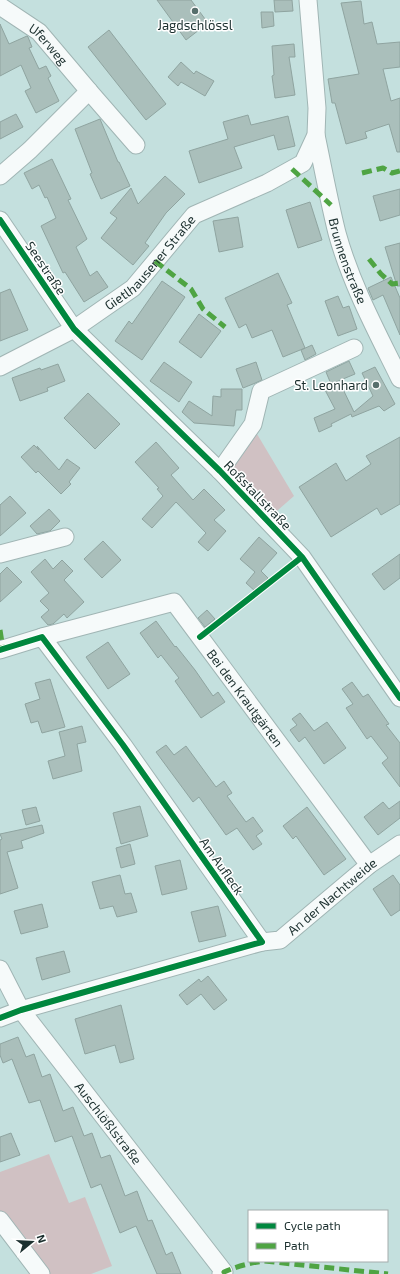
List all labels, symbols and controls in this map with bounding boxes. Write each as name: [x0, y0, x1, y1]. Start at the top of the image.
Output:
marker: Jagdschlössl: [190, 6, 200, 16]
place label: Jagdschlössl: [157, 17, 233, 33]
street label: Uferweg: [26, 20, 71, 68]
street label: Gietlhausener Straße: [101, 212, 199, 313]
street label: Brunnenstraße: [326, 216, 370, 306]
street label: Seestraße: [22, 238, 70, 298]
place label: St. Leonhard: [294, 377, 368, 393]
marker: St. Leonhard: [371, 380, 381, 390]
street label: Roßstallstraße: [221, 457, 295, 533]
street label: Bei den Krautgärten: [204, 646, 287, 750]
street label: Am Aufleck: [196, 834, 248, 898]
street label: An der Nachtweide: [284, 854, 379, 938]
street label: Auschlößlstraße: [72, 1079, 145, 1167]
legend: [248, 1210, 388, 1262]
text: Cycle path: [284, 1218, 341, 1232]
north arrow: [12, 1222, 52, 1262]
text: N: [35, 1233, 49, 1245]
text: Path: [284, 1238, 309, 1252]

